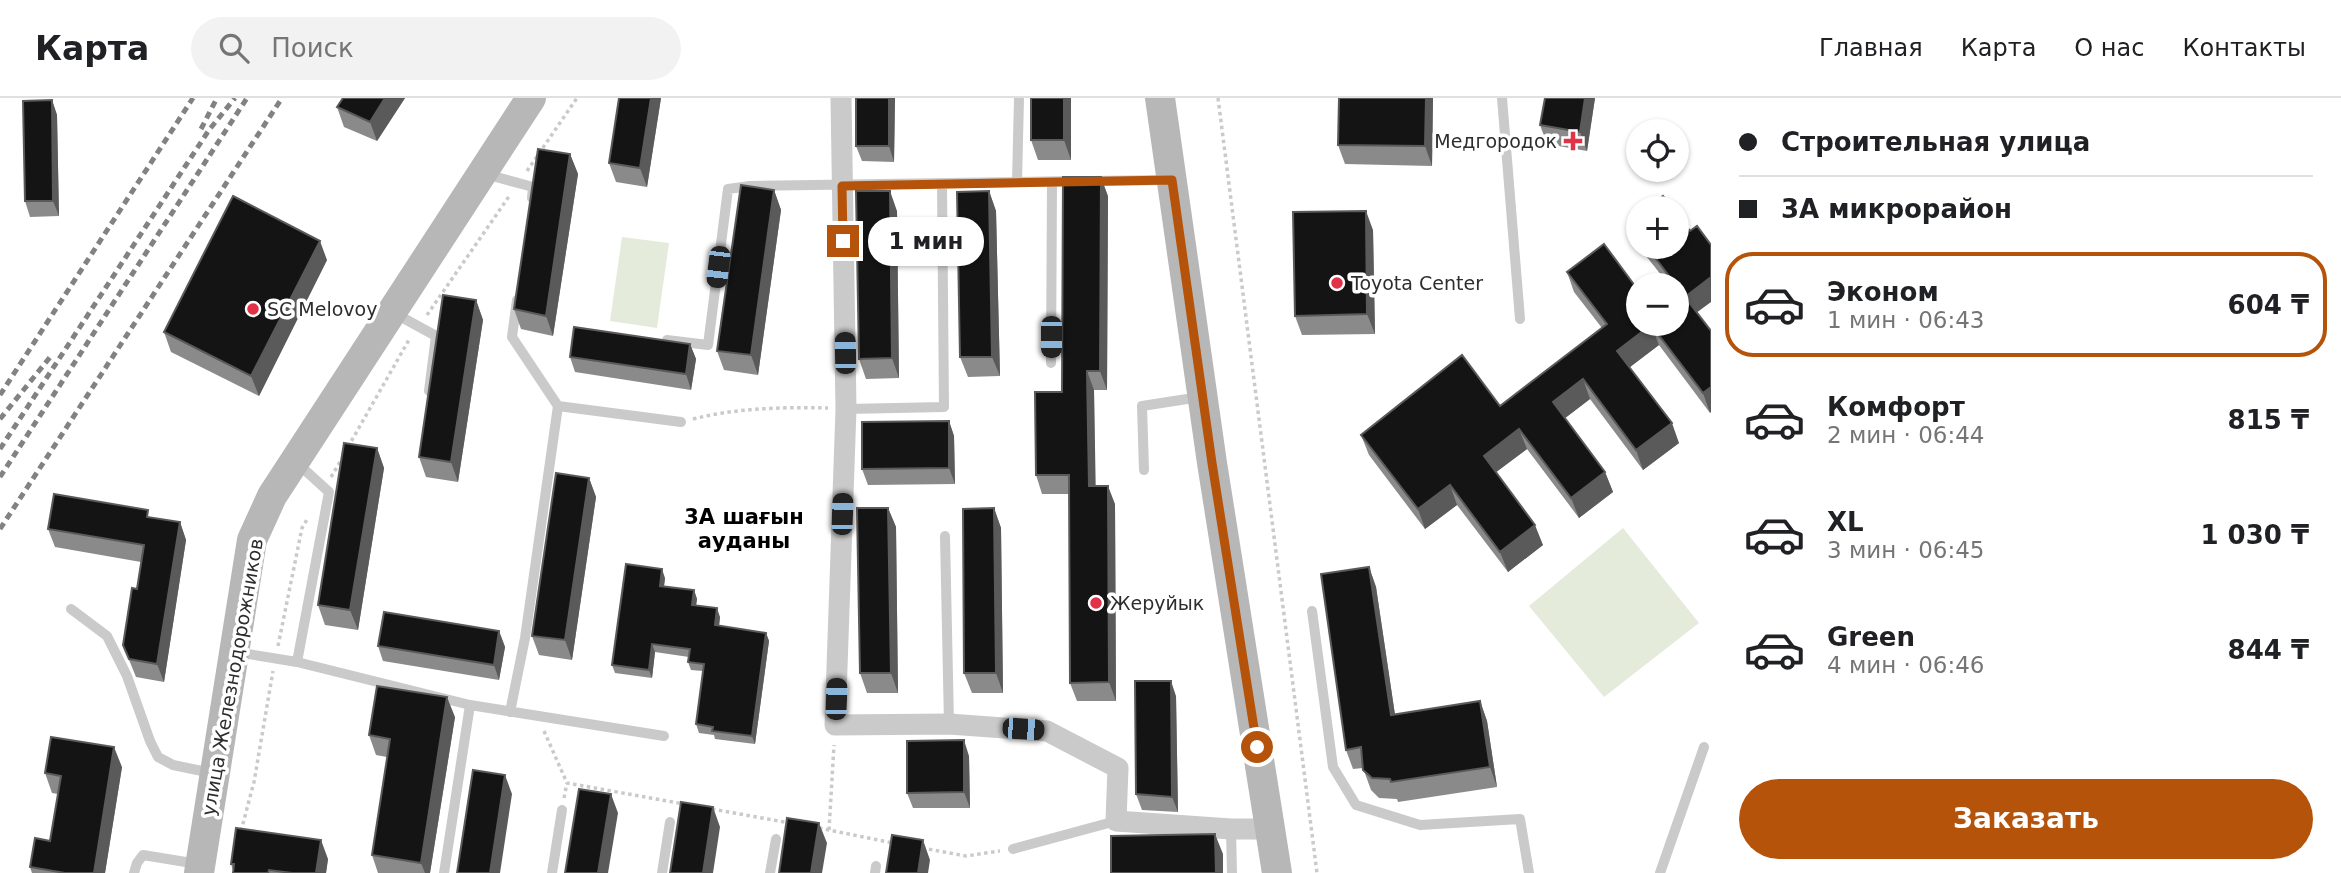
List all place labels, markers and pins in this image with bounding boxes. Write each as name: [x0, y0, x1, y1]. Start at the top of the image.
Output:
place label: Медгородок: [1434, 130, 1557, 152]
marker: Медгородок: [1563, 131, 1583, 151]
place label: Toyota Center: [1350, 272, 1483, 294]
marker: Toyota Center: [1329, 275, 1345, 291]
place label: SC Melovoy: [267, 298, 377, 320]
marker: SC Melovoy: [245, 301, 261, 317]
place label: Жеруйык: [1110, 592, 1204, 614]
marker: Жеруйык: [1088, 595, 1104, 611]

